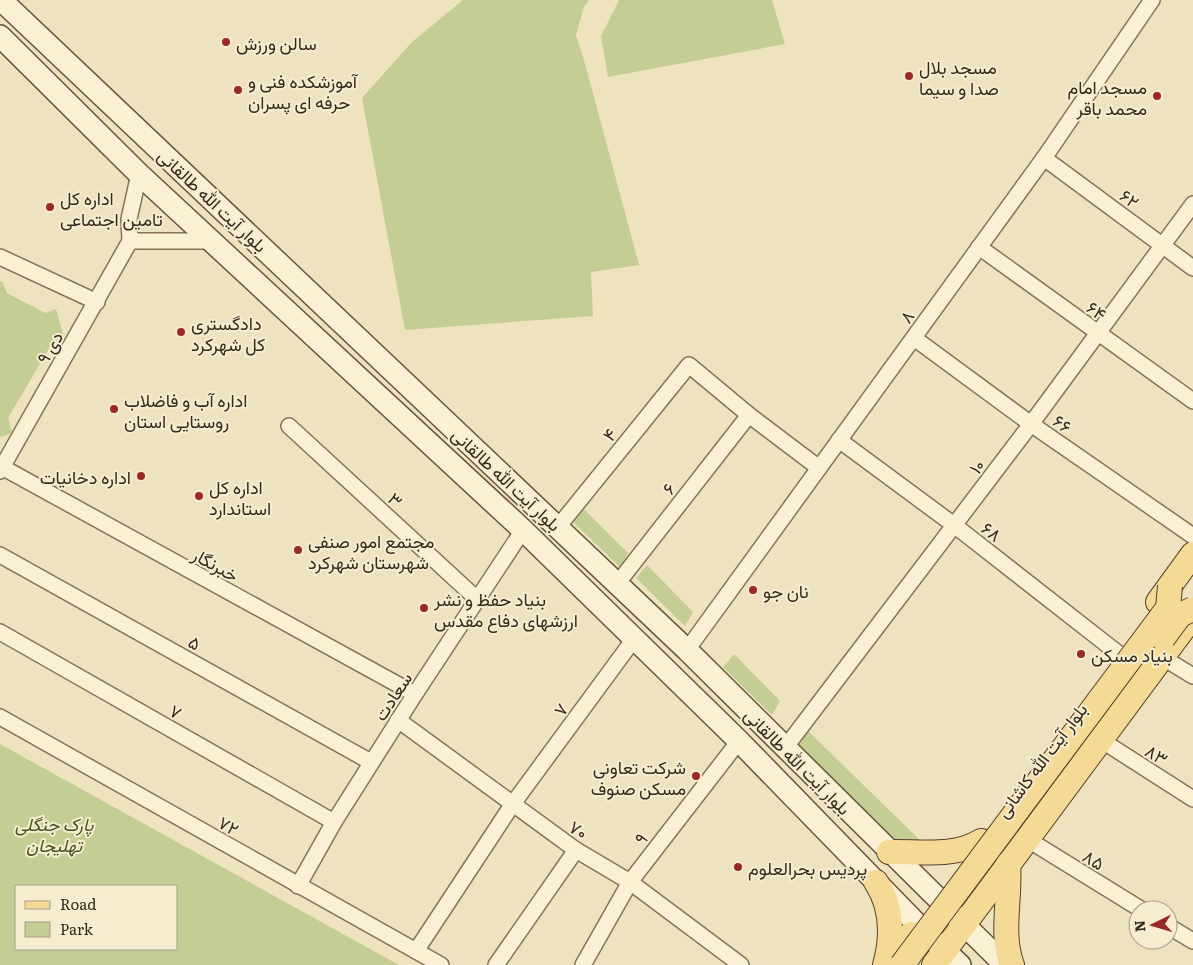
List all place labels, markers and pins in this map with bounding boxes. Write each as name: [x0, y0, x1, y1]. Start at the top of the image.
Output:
place label: سالن ورزش: [236, 29, 317, 56]
marker: سالن ورزش: [220, 36, 232, 48]
place label: مسجد بلال صدا و سیما: [919, 53, 999, 101]
place label: آموزشکده فنی و حرفه ای پسران: [248, 67, 359, 115]
marker: مسجد بلال صدا و سیما: [903, 70, 915, 82]
place label: مسجد امام محمد باقر: [1068, 73, 1147, 121]
marker: آموزشکده فنی و حرفه ای پسران: [232, 84, 244, 96]
marker: مسجد امام محمد باقر: [1151, 90, 1163, 102]
place label: اداره کل تامین اجتماعی: [60, 184, 163, 232]
marker: اداره کل تامین اجتماعی: [44, 201, 56, 213]
place label: دادگستری کل شهرکرد: [191, 309, 265, 357]
marker: دادگستری کل شهرکرد: [175, 326, 187, 338]
place label: اداره آب و فاضلاب روستایی استان: [124, 386, 247, 434]
marker: اداره آب و فاضلاب روستایی استان: [108, 403, 120, 415]
place label: اداره دخانیات: [40, 463, 131, 490]
marker: اداره دخانیات: [135, 470, 147, 482]
place label: اداره کل استاندارد: [209, 473, 271, 521]
marker: اداره کل استاندارد: [193, 490, 205, 502]
place label: مجتمع امور صنفی شهرستان شهرکرد: [308, 527, 434, 575]
marker: مجتمع امور صنفی شهرستان شهرکرد: [292, 544, 304, 556]
place label: نان جو: [763, 577, 809, 604]
marker: نان جو: [747, 584, 759, 596]
place label: بنیاد حفظ و نشر ارزشهای دفاع مقدس: [433, 585, 578, 633]
marker: بنیاد حفظ و نشر ارزشهای دفاع مقدس: [418, 602, 430, 614]
place label: بنیاد مسکن: [1091, 641, 1173, 668]
marker: بنیاد مسکن: [1075, 648, 1087, 660]
place label: شرکت تعاونی مسکن صنوف: [591, 753, 686, 801]
marker: شرکت تعاونی مسکن صنوف: [690, 770, 702, 782]
place label: پردیس بحرالعلوم: [748, 854, 867, 881]
marker: پردیس بحرالعلوم: [732, 861, 744, 873]

